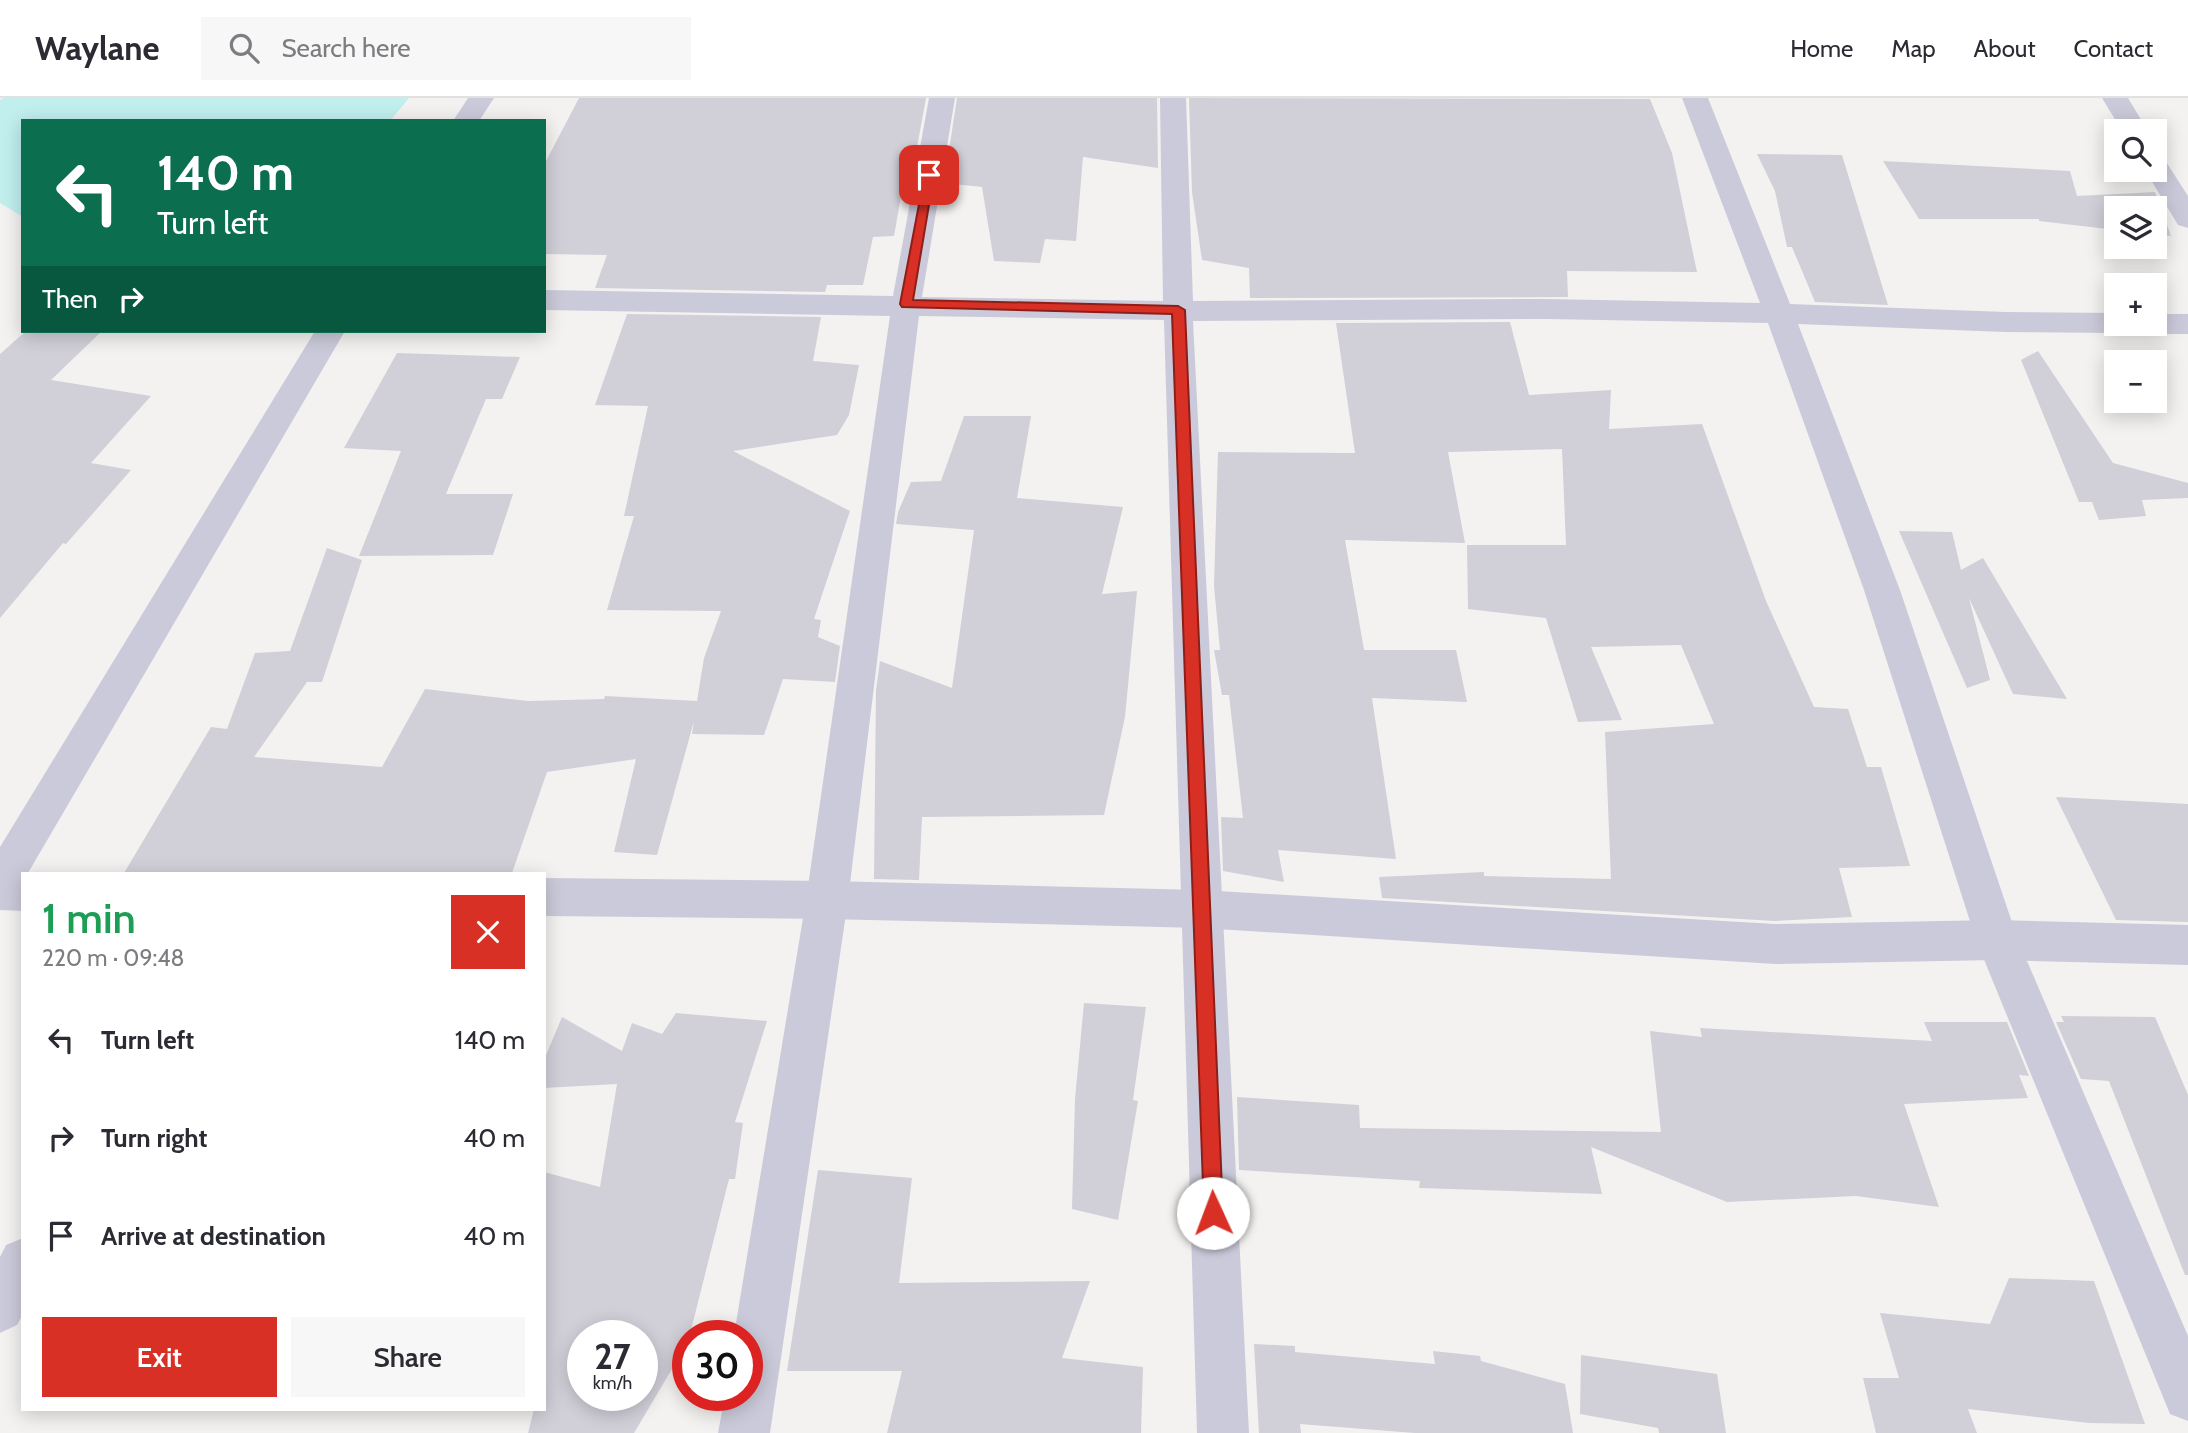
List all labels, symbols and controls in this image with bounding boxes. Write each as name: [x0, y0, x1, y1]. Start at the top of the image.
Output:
search box: [201, 17, 691, 80]
text: Waylane: [35, 28, 159, 68]
icon: search: [225, 29, 263, 67]
text: Search here: [281, 32, 411, 64]
text: Home: [1790, 34, 1853, 63]
text: Map: [1891, 34, 1936, 63]
text: About: [1974, 34, 2036, 63]
text: Contact: [2074, 34, 2153, 63]
map controls: [2104, 119, 2167, 413]
button: search: [2104, 119, 2167, 182]
text: 140 m: [157, 143, 294, 202]
pin: [899, 145, 959, 205]
icon: left: [42, 147, 133, 238]
icon: arrive: [910, 156, 948, 194]
button: layers: [2104, 196, 2167, 259]
text: Turn left: [157, 203, 268, 242]
button: +: [2104, 273, 2167, 336]
icon: right: [112, 280, 150, 318]
text: Then: [42, 283, 98, 315]
button: −: [2104, 350, 2167, 413]
text: 1 min: [42, 892, 136, 944]
button: close: [451, 895, 525, 969]
text: 220 m · 09:48: [42, 944, 184, 972]
icon: left: [42, 1021, 80, 1059]
text: Turn left: [101, 1024, 194, 1056]
text: 140 m: [455, 1024, 525, 1056]
icon: right: [42, 1119, 80, 1157]
text: Turn right: [101, 1122, 207, 1154]
text: 40 m: [463, 1122, 525, 1154]
position arrow: [1176, 1176, 1250, 1250]
icon: arrive: [42, 1217, 80, 1255]
text: Arrive at destination: [101, 1220, 326, 1252]
text: 40 m: [463, 1220, 525, 1252]
button: Exit: [42, 1317, 277, 1397]
button: Share: [291, 1317, 525, 1397]
speed limit sign: 30: [672, 1320, 763, 1411]
text: 27: [594, 1335, 631, 1378]
text: km/h: [593, 1372, 632, 1394]

